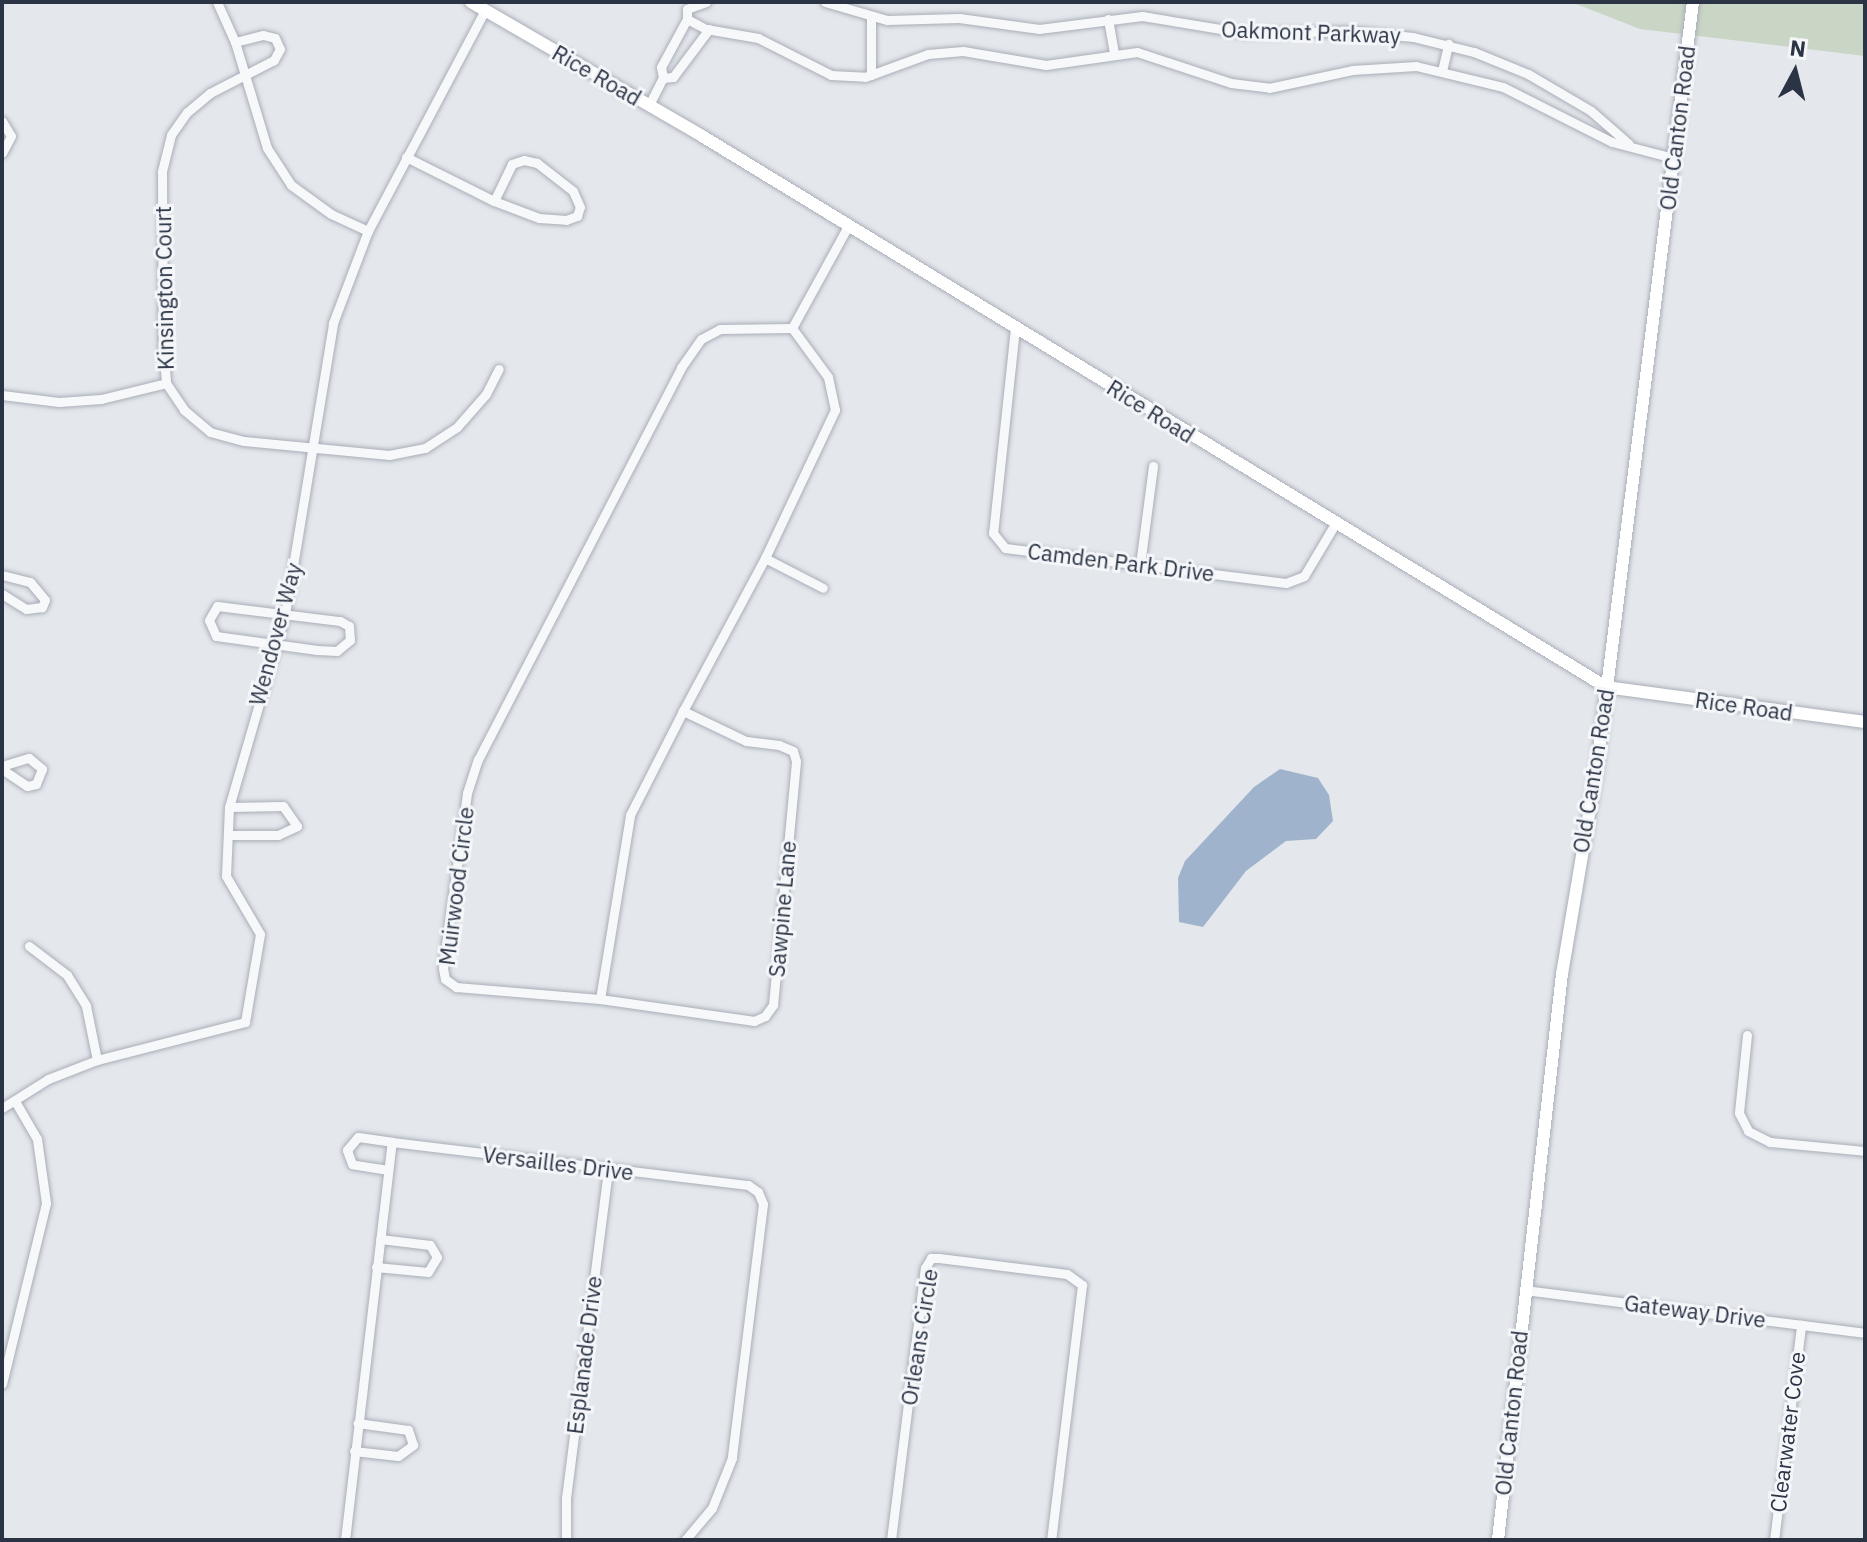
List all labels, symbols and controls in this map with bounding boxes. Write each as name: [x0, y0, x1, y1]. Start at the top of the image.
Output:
street label: Oakmont Parkway: [1221, 16, 1401, 48]
north arrow: [1755, 32, 1835, 112]
text: N: [1788, 32, 1808, 63]
street label: Rice Road: [548, 39, 646, 111]
street label: Old Canton Road: [1654, 44, 1700, 212]
street label: Kinsington Court: [149, 206, 179, 370]
street label: Rice Road: [1102, 374, 1200, 448]
street label: Camden Park Drive: [1026, 537, 1216, 587]
street label: Wendover Way: [243, 560, 307, 708]
street label: Rice Road: [1693, 686, 1795, 726]
street label: Old Canton Road: [1567, 687, 1619, 855]
street label: Muirwood Circle: [433, 805, 479, 967]
street label: Sawpine Lane: [763, 840, 801, 978]
street label: Versailles Drive: [481, 1141, 635, 1185]
street label: Orleans Circle: [895, 1267, 943, 1407]
street label: Esplanade Drive: [561, 1274, 607, 1436]
street label: Gateway Drive: [1623, 1289, 1767, 1333]
street label: Old Canton Road: [1489, 1329, 1533, 1497]
street label: Clearwater Cove: [1764, 1350, 1810, 1514]

